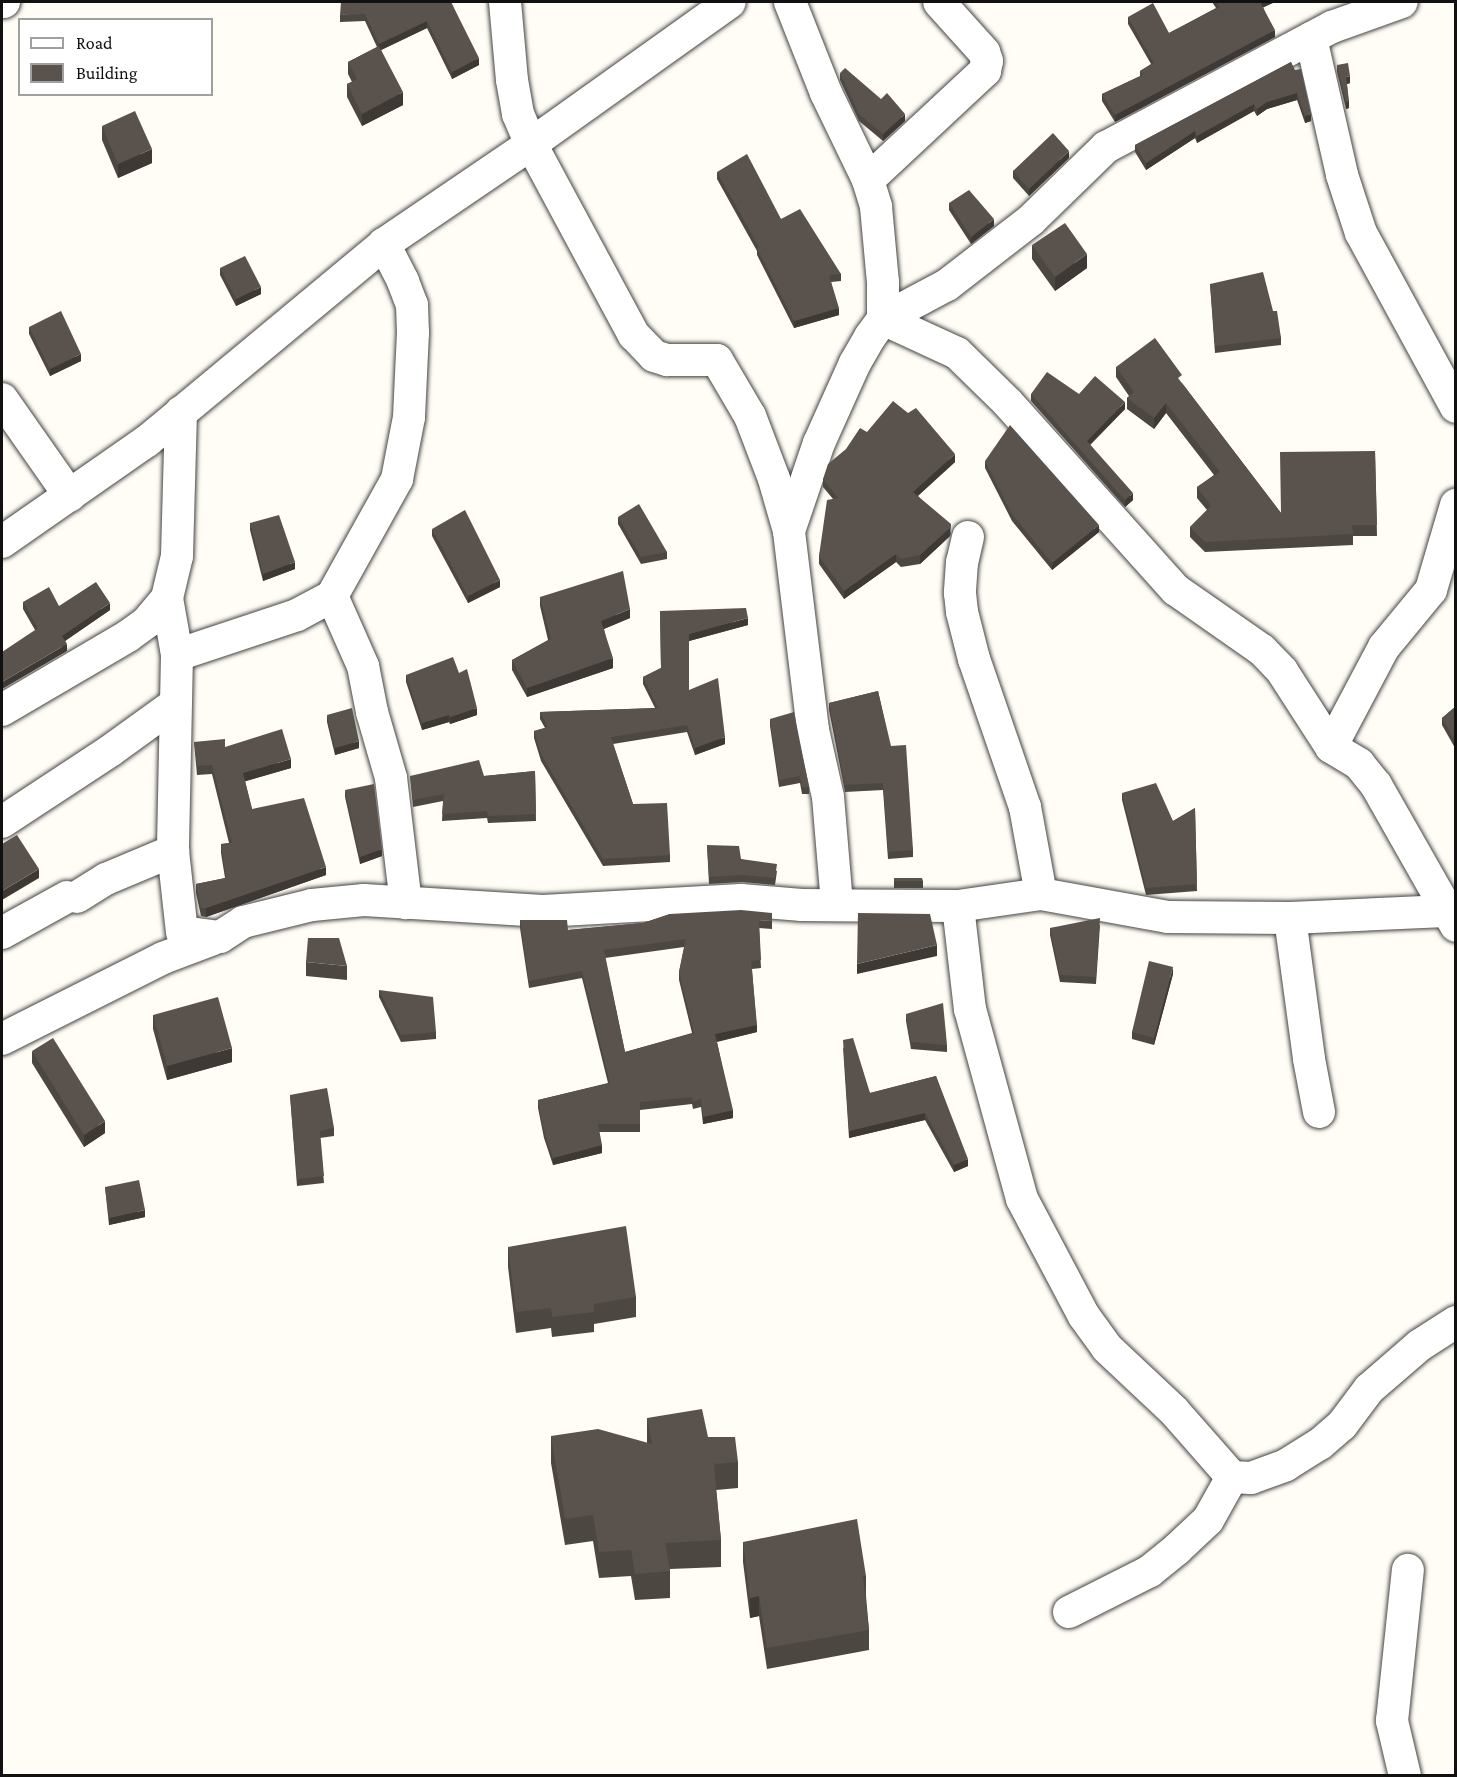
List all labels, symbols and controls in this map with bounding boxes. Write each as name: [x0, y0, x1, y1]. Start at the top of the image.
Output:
legend: [18, 18, 213, 96]
text: Road: [76, 33, 113, 53]
text: Building: [76, 63, 137, 83]

